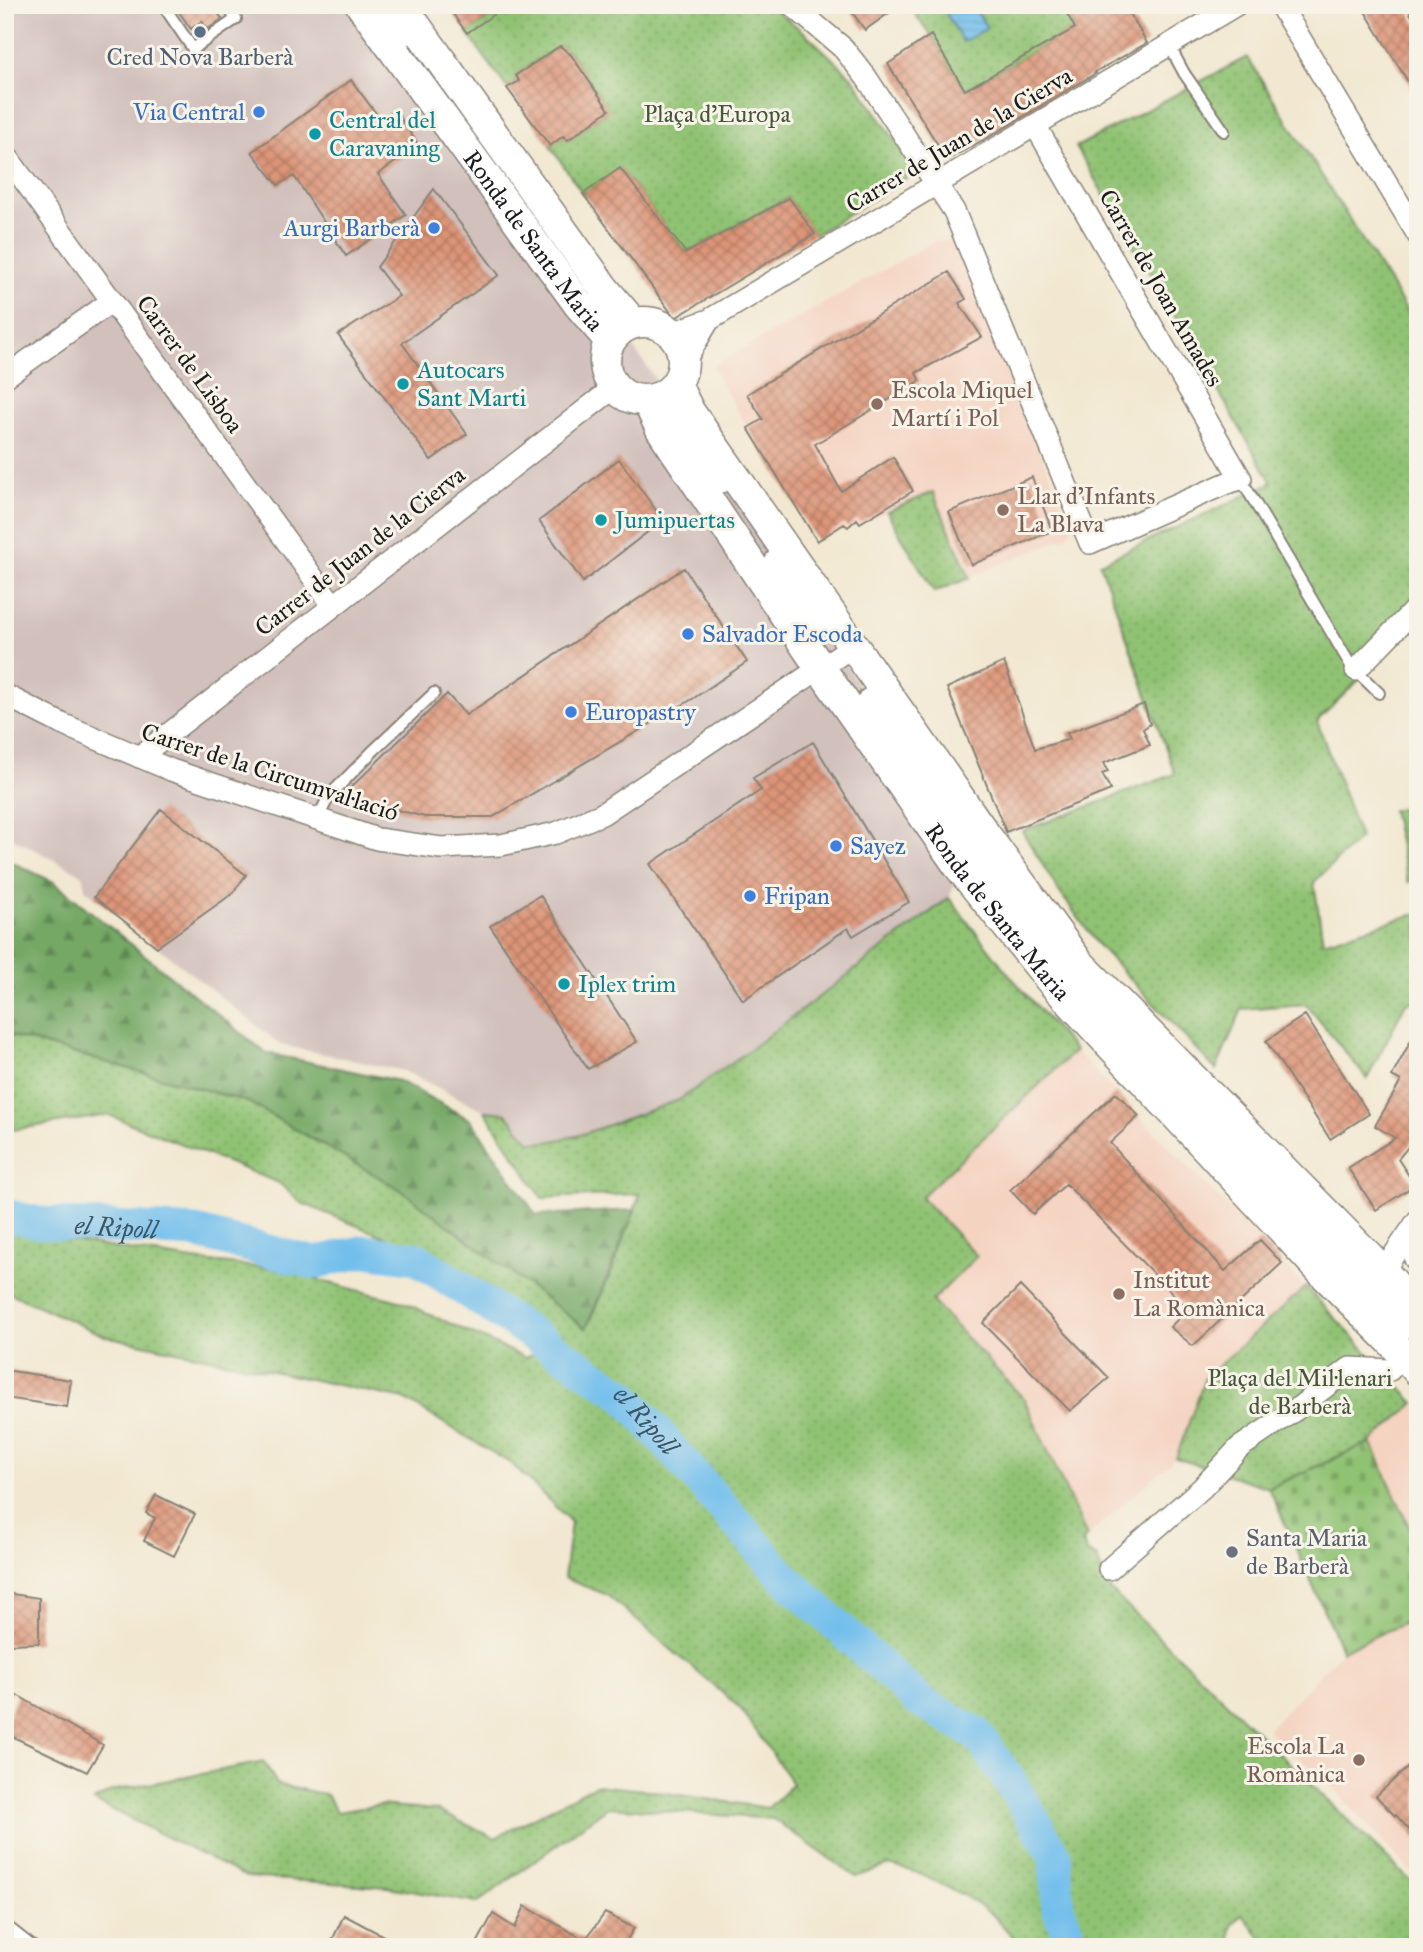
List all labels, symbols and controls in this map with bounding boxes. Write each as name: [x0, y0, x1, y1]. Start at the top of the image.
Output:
marker: Cred Nova Barberà: [192, 24, 208, 40]
place label: Cred Nova Barberà: [107, 42, 294, 72]
street label: Carrer de Juan de la Cierva: [840, 60, 1078, 219]
place label: Via Central: [132, 97, 246, 127]
park label: Plaça d'Europa: [643, 99, 791, 129]
marker: Via Central: [251, 104, 267, 120]
place label: Central del Caravaning: [329, 105, 441, 163]
marker: Central del Caravaning: [307, 126, 323, 142]
street label: Ronda de Santa Maria: [456, 144, 611, 338]
street label: Carrer de Joan Amades: [1092, 184, 1230, 392]
place label: Aurgi Barberà: [283, 213, 421, 243]
marker: Aurgi Barberà: [426, 220, 442, 236]
street label: Carrer de Lisboa: [130, 289, 251, 439]
place label: Autocars Sant Marti: [416, 355, 527, 413]
place label: Escola Miquel Martí i Pol: [891, 375, 1034, 433]
marker: Autocars Sant Marti: [395, 376, 411, 392]
marker: Escola Miquel Martí i Pol: [869, 396, 885, 412]
street label: Carrer de Juan de la Cierva: [249, 459, 472, 642]
place label: Llar d'Infants La Blava: [1017, 481, 1155, 539]
marker: Llar d'Infants La Blava: [995, 502, 1011, 518]
place label: Jumipuertas: [612, 505, 735, 535]
marker: Jumipuertas: [593, 512, 609, 528]
place label: Salvador Escoda: [702, 619, 864, 649]
marker: Salvador Escoda: [680, 626, 696, 642]
place label: Europastry: [585, 697, 697, 727]
marker: Europastry: [563, 704, 579, 720]
street label: Carrer de la Circumval·lació: [138, 716, 402, 828]
street label: Ronda de Santa Maria: [918, 817, 1077, 1008]
place label: Sayez: [850, 831, 906, 861]
marker: Sayez: [828, 838, 844, 854]
place label: Fripan: [764, 881, 830, 911]
marker: Fripan: [742, 888, 758, 904]
place label: Iplex trim: [578, 969, 676, 999]
marker: Iplex trim: [556, 976, 572, 992]
water label: el Ripoll: [74, 1209, 160, 1246]
place label: Institut La Romànica: [1133, 1265, 1266, 1323]
marker: Institut La Romànica: [1111, 1286, 1127, 1302]
park label: Plaça del Mil·lenari de Barberà: [1207, 1363, 1393, 1421]
water label: el Ripoll: [608, 1377, 687, 1463]
place label: Santa Maria de Barberà: [1246, 1523, 1368, 1581]
marker: Santa Maria de Barberà: [1224, 1544, 1240, 1560]
place label: Escola La Romànica: [1246, 1731, 1346, 1789]
marker: Escola La Romànica: [1351, 1752, 1367, 1768]

